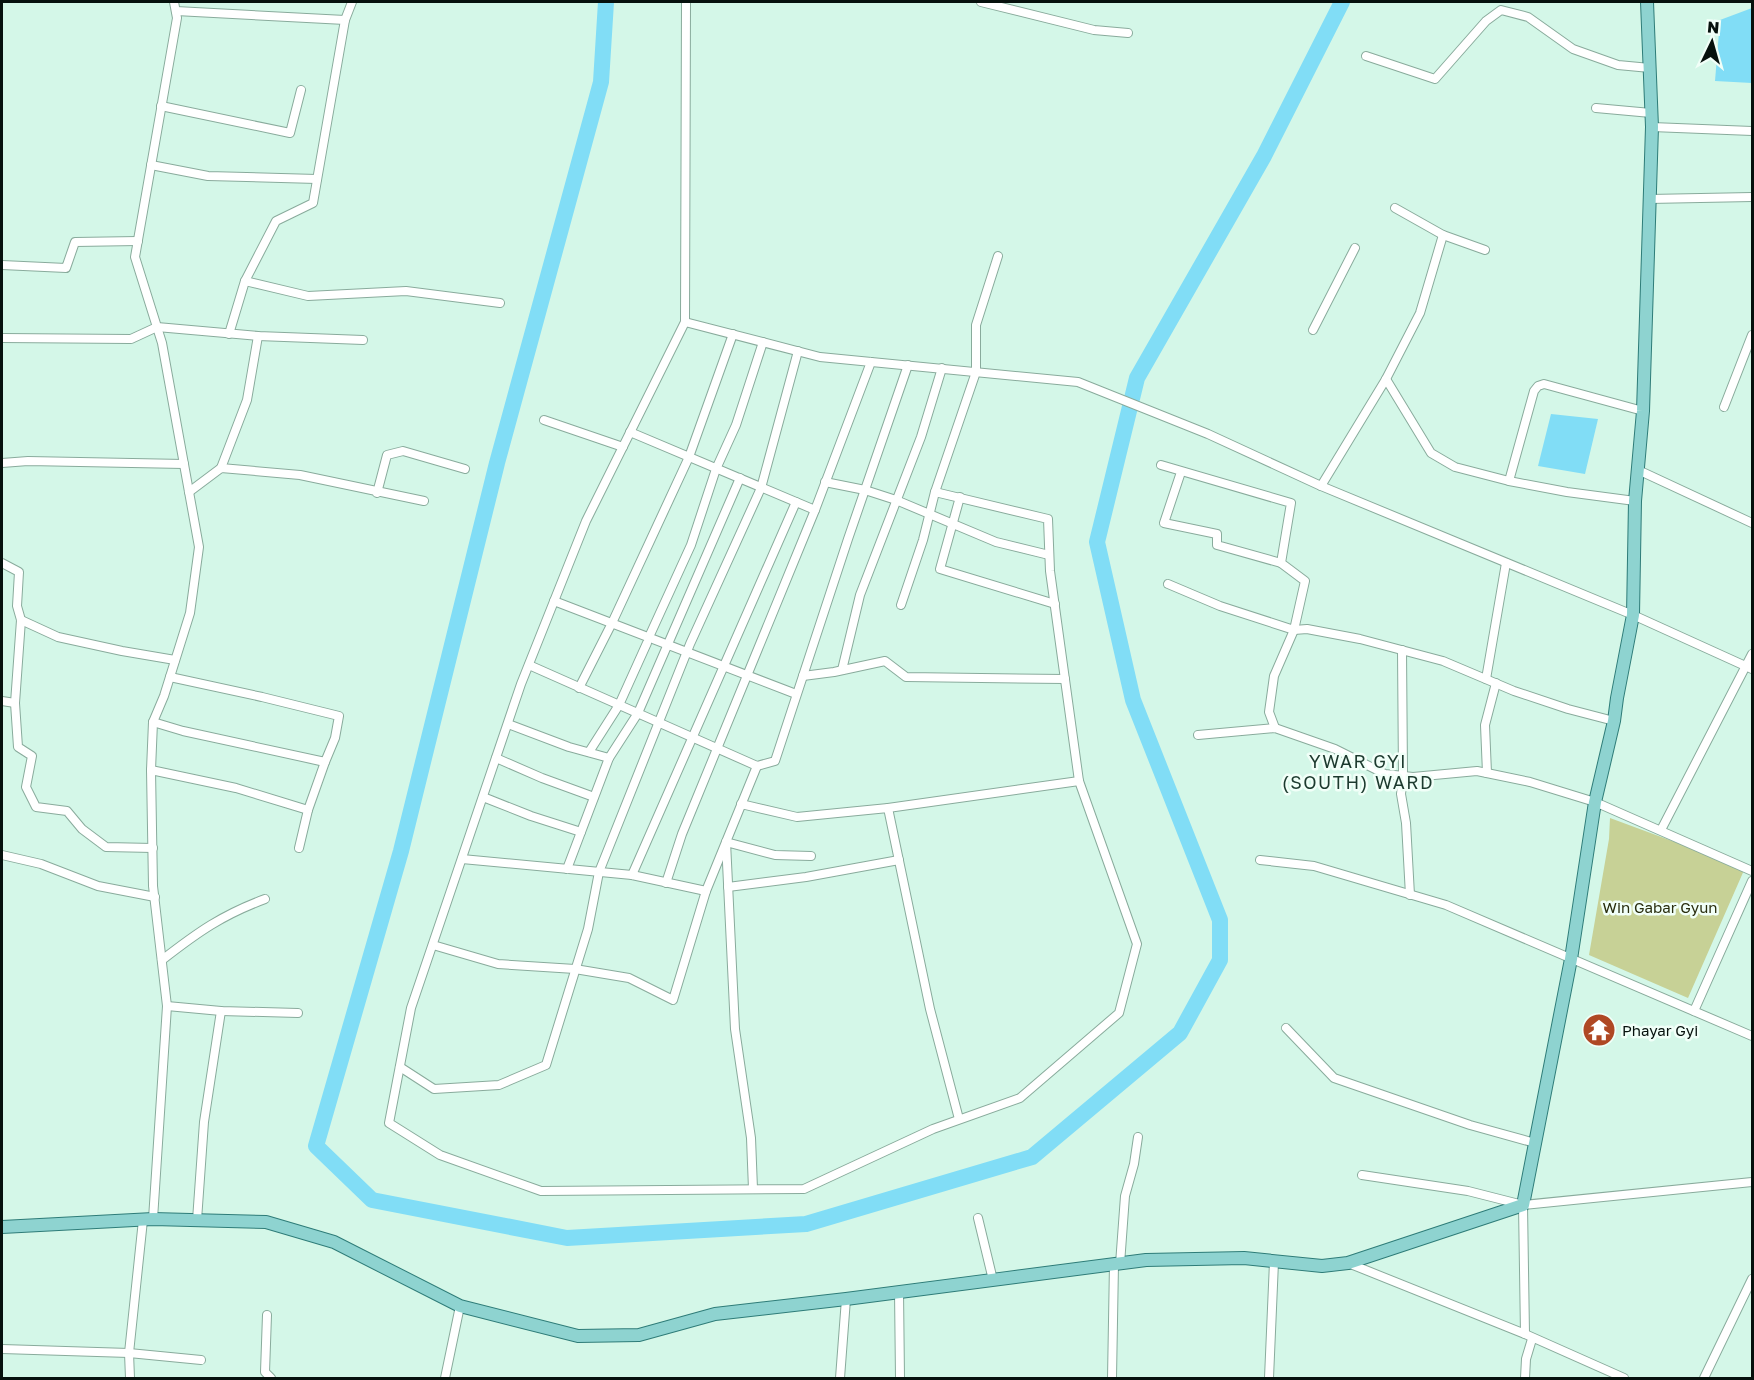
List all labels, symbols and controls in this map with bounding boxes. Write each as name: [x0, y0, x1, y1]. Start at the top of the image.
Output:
north arrow: [1682, 12, 1742, 72]
text: N: [1706, 17, 1720, 38]
district label: YWAR GYI (SOUTH) WARD: [1282, 750, 1434, 793]
park label: Win Gabar Gyun: [1602, 898, 1718, 916]
temple icon: Phayar Gyi: [1581, 1012, 1617, 1048]
place label: Phayar Gyi: [1622, 1021, 1698, 1039]

